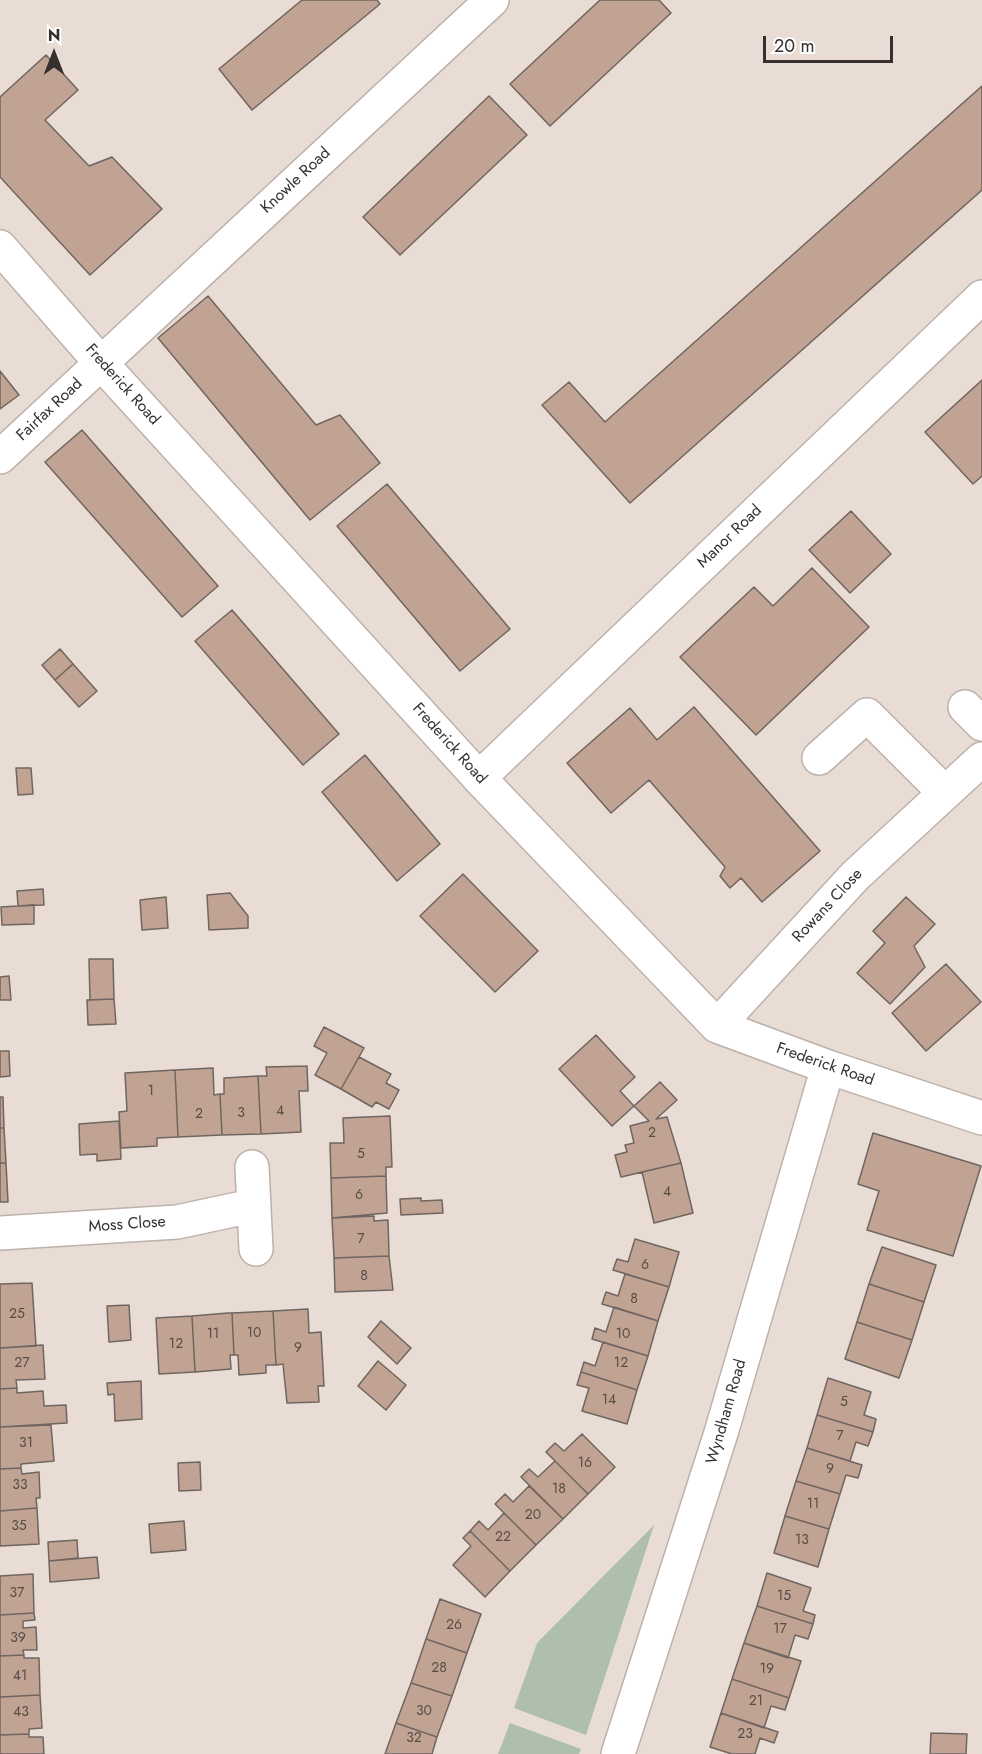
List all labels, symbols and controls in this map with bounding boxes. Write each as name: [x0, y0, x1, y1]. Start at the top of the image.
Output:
north arrow: [24, 24, 84, 84]
text: N: [48, 24, 60, 47]
scale bar: [766, 24, 896, 62]
text: 20 m: [774, 33, 814, 59]
street label: Knowle Road: [257, 144, 335, 218]
street label: Frederick Road: [81, 341, 163, 429]
street label: Fairfax Road: [13, 375, 87, 445]
street label: Manor Road: [694, 501, 766, 573]
street label: Frederick Road: [408, 700, 490, 788]
street label: Rowans Close: [789, 865, 867, 947]
street label: Frederick Road: [774, 1039, 876, 1091]
house number: 1: [148, 1084, 154, 1100]
house number: 4: [276, 1104, 284, 1120]
house number: 3: [237, 1106, 245, 1122]
house number: 2: [195, 1107, 203, 1123]
house number: 2: [648, 1126, 656, 1142]
house number: 5: [357, 1147, 365, 1163]
house number: 4: [663, 1185, 671, 1201]
house number: 6: [355, 1188, 363, 1204]
street label: Moss Close: [88, 1213, 166, 1237]
house number: 7: [357, 1232, 365, 1248]
house number: 6: [641, 1258, 649, 1274]
house number: 8: [360, 1269, 368, 1285]
house number: 8: [630, 1292, 638, 1308]
house number: 25: [9, 1307, 25, 1323]
house number: 10: [247, 1326, 261, 1342]
house number: 11: [207, 1327, 219, 1343]
house number: 10: [616, 1327, 630, 1343]
house number: 12: [169, 1337, 183, 1353]
house number: 9: [294, 1341, 302, 1357]
house number: 27: [14, 1356, 30, 1372]
house number: 12: [614, 1356, 628, 1372]
street label: Wyndham Road: [703, 1357, 751, 1467]
house number: 14: [602, 1393, 616, 1409]
house number: 5: [840, 1395, 848, 1411]
house number: 7: [836, 1429, 844, 1445]
house number: 31: [19, 1436, 33, 1452]
house number: 16: [578, 1456, 592, 1472]
house number: 9: [826, 1462, 834, 1478]
house number: 33: [12, 1478, 28, 1494]
house number: 18: [552, 1482, 566, 1498]
house number: 11: [807, 1497, 819, 1513]
house number: 20: [525, 1508, 541, 1524]
house number: 35: [11, 1519, 27, 1535]
house number: 22: [495, 1530, 511, 1546]
house number: 13: [795, 1533, 809, 1549]
house number: 37: [10, 1586, 24, 1602]
house number: 15: [777, 1589, 791, 1605]
house number: 26: [446, 1618, 462, 1634]
house number: 17: [773, 1622, 787, 1638]
house number: 39: [10, 1631, 26, 1647]
house number: 28: [431, 1661, 447, 1677]
house number: 19: [760, 1662, 774, 1678]
house number: 41: [13, 1669, 27, 1685]
house number: 21: [749, 1694, 763, 1710]
house number: 30: [416, 1704, 432, 1720]
house number: 43: [13, 1705, 29, 1721]
house number: 23: [737, 1727, 753, 1743]
house number: 32: [406, 1731, 422, 1747]

